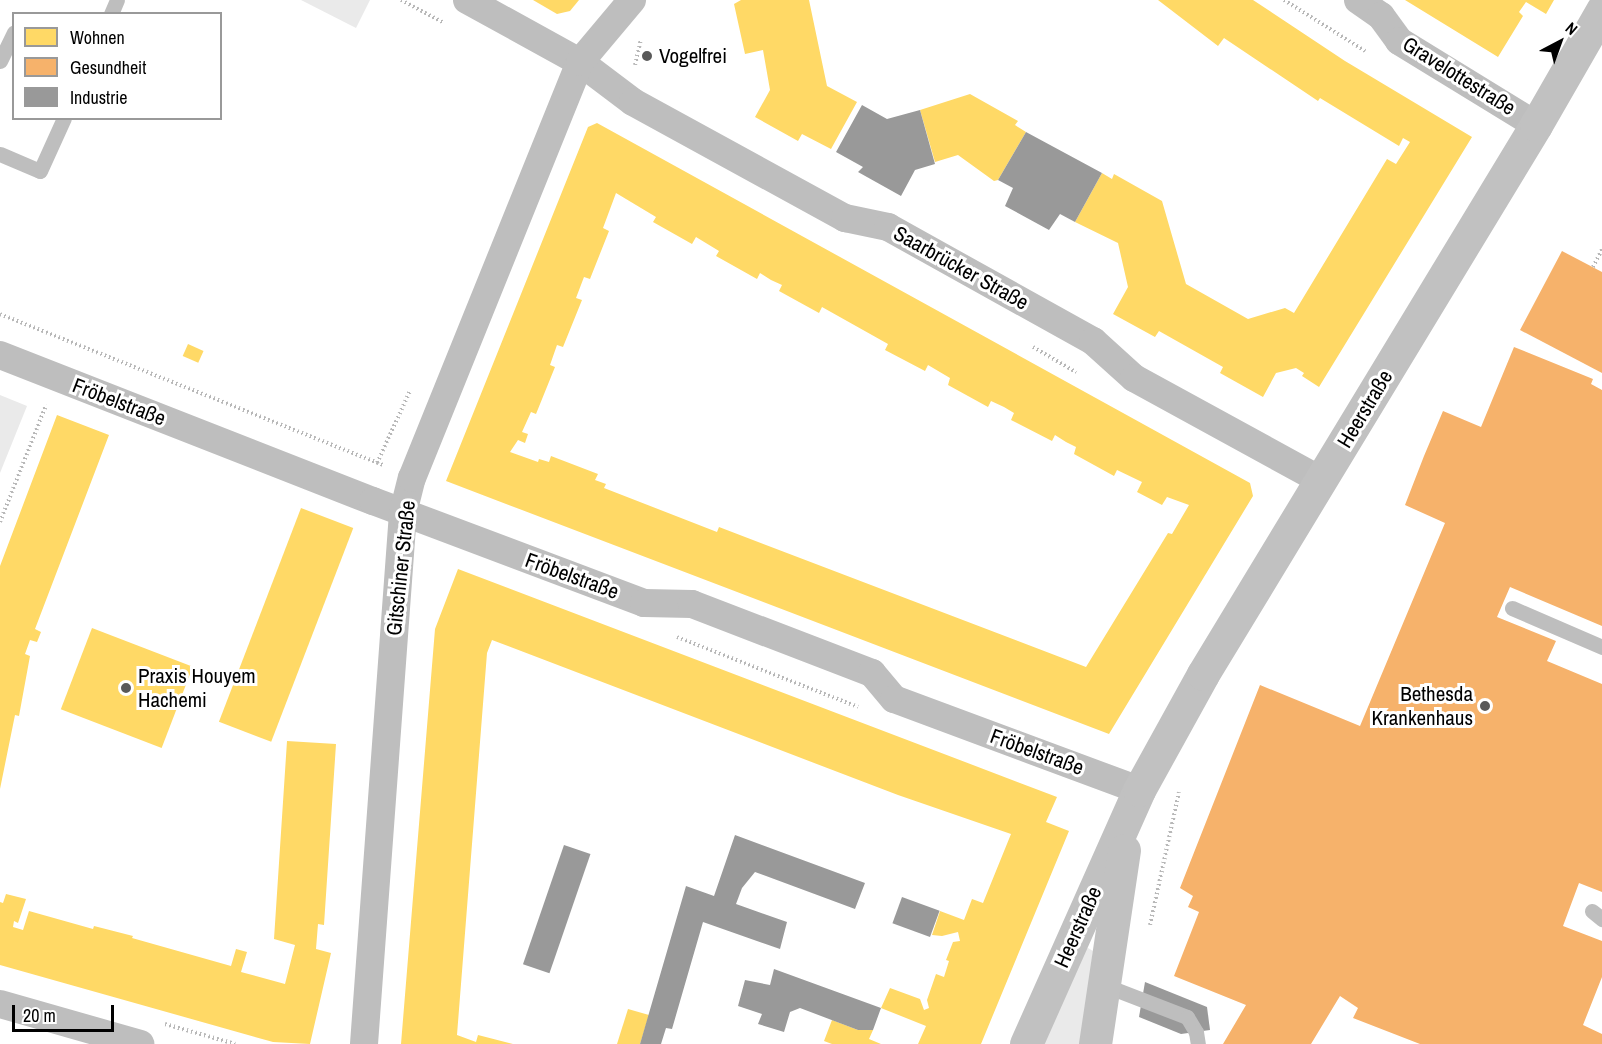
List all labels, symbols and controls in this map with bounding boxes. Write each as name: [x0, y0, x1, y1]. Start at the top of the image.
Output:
legend: [12, 12, 222, 120]
north arrow: [1530, 12, 1590, 72]
text: N: [1561, 17, 1583, 40]
text: Wohnen: [70, 25, 125, 50]
street label: Gravelottestraße: [1398, 31, 1520, 121]
place label: Vogelfrei: [659, 43, 727, 69]
marker: Vogelfrei: [640, 49, 654, 63]
text: Gesundheit: [70, 55, 146, 80]
text: Industrie: [70, 85, 127, 110]
street label: Saarbrücker Straße: [889, 221, 1033, 315]
street label: Heerstraße: [1332, 366, 1398, 452]
street label: Fröbelstraße: [69, 373, 169, 431]
street label: Gitschiner Straße: [381, 499, 421, 637]
street label: Fröbelstraße: [522, 547, 622, 605]
place label: Praxis Houyem Hachemi: [138, 663, 256, 713]
marker: Praxis Houyem Hachemi: [119, 681, 133, 695]
place label: Bethesda Krankenhaus: [1372, 681, 1473, 731]
marker: Bethesda Krankenhaus: [1478, 699, 1492, 713]
street label: Fröbelstraße: [987, 723, 1087, 781]
street label: Heerstraße: [1049, 883, 1107, 971]
scale bar: [15, 993, 117, 1031]
text: 20 m: [23, 1003, 56, 1028]

